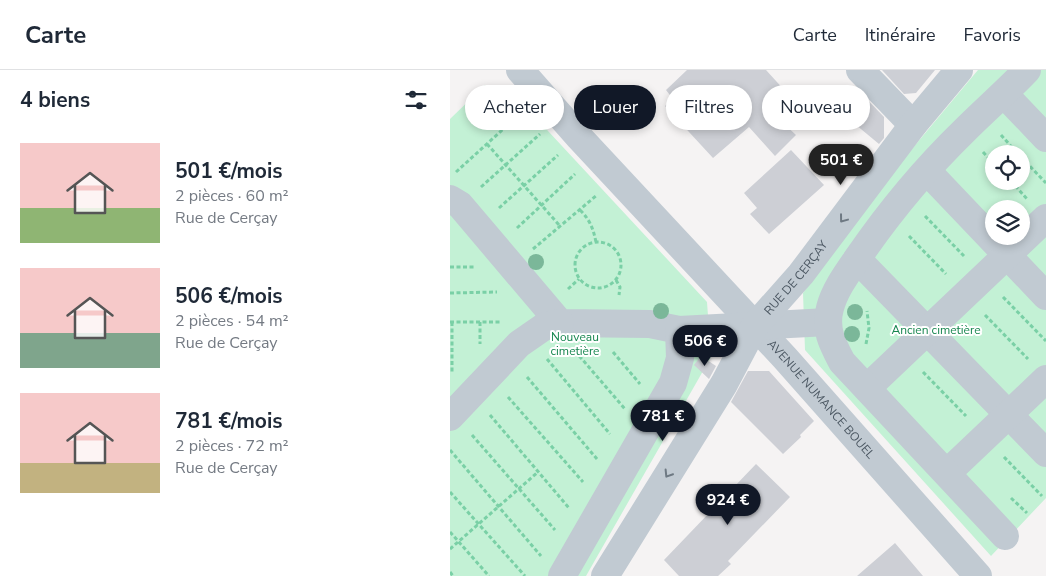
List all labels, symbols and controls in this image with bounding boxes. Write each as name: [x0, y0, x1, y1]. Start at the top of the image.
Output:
text: Carte: [25, 19, 86, 51]
text: Carte: [793, 23, 837, 47]
text: Itinéraire: [865, 23, 936, 47]
text: Favoris: [964, 23, 1021, 47]
chip: Acheter: [465, 85, 564, 130]
chip: Louer: [574, 85, 656, 130]
chip: Filtres: [666, 85, 752, 130]
chip: Nouveau: [762, 85, 870, 130]
text: 4 biens: [20, 86, 90, 114]
icon: filters: [402, 86, 430, 114]
pin: 501 €: [806, 144, 876, 186]
map controls: [985, 145, 1030, 245]
button: locate: [985, 145, 1030, 190]
text: 501 €: [820, 149, 862, 171]
text: 501 €/mois: [175, 157, 283, 185]
icon: home: [60, 163, 120, 223]
text: 2 pièces · 60 m²: [175, 185, 289, 207]
button: layers: [985, 200, 1030, 245]
text: Rue de Cerçay: [175, 207, 278, 229]
one-way arrow: [840, 213, 849, 223]
street label: RUE DE CERÇAY: [760, 237, 832, 318]
text: 506 €/mois: [175, 282, 283, 310]
icon: home: [60, 288, 120, 348]
text: 2 pièces · 54 m²: [175, 310, 289, 332]
park label: Ancien cimetière: [891, 322, 981, 338]
pin: 506 €: [670, 324, 740, 367]
park label: Nouveau cimetière: [551, 329, 599, 359]
text: 506 €: [684, 330, 726, 352]
text: Rue de Cerçay: [175, 332, 278, 354]
street label: AVENUE NUMANCE BOUEL: [764, 336, 879, 462]
pin: 781 €: [628, 400, 698, 442]
text: 781 €: [642, 405, 684, 427]
text: 781 €/mois: [175, 407, 283, 435]
icon: home: [60, 413, 120, 473]
text: 2 pièces · 72 m²: [175, 435, 289, 457]
text: Rue de Cerçay: [175, 457, 278, 479]
one-way arrow: [664, 469, 674, 478]
pin: 924 €: [693, 484, 763, 526]
text: 924 €: [707, 489, 749, 511]

